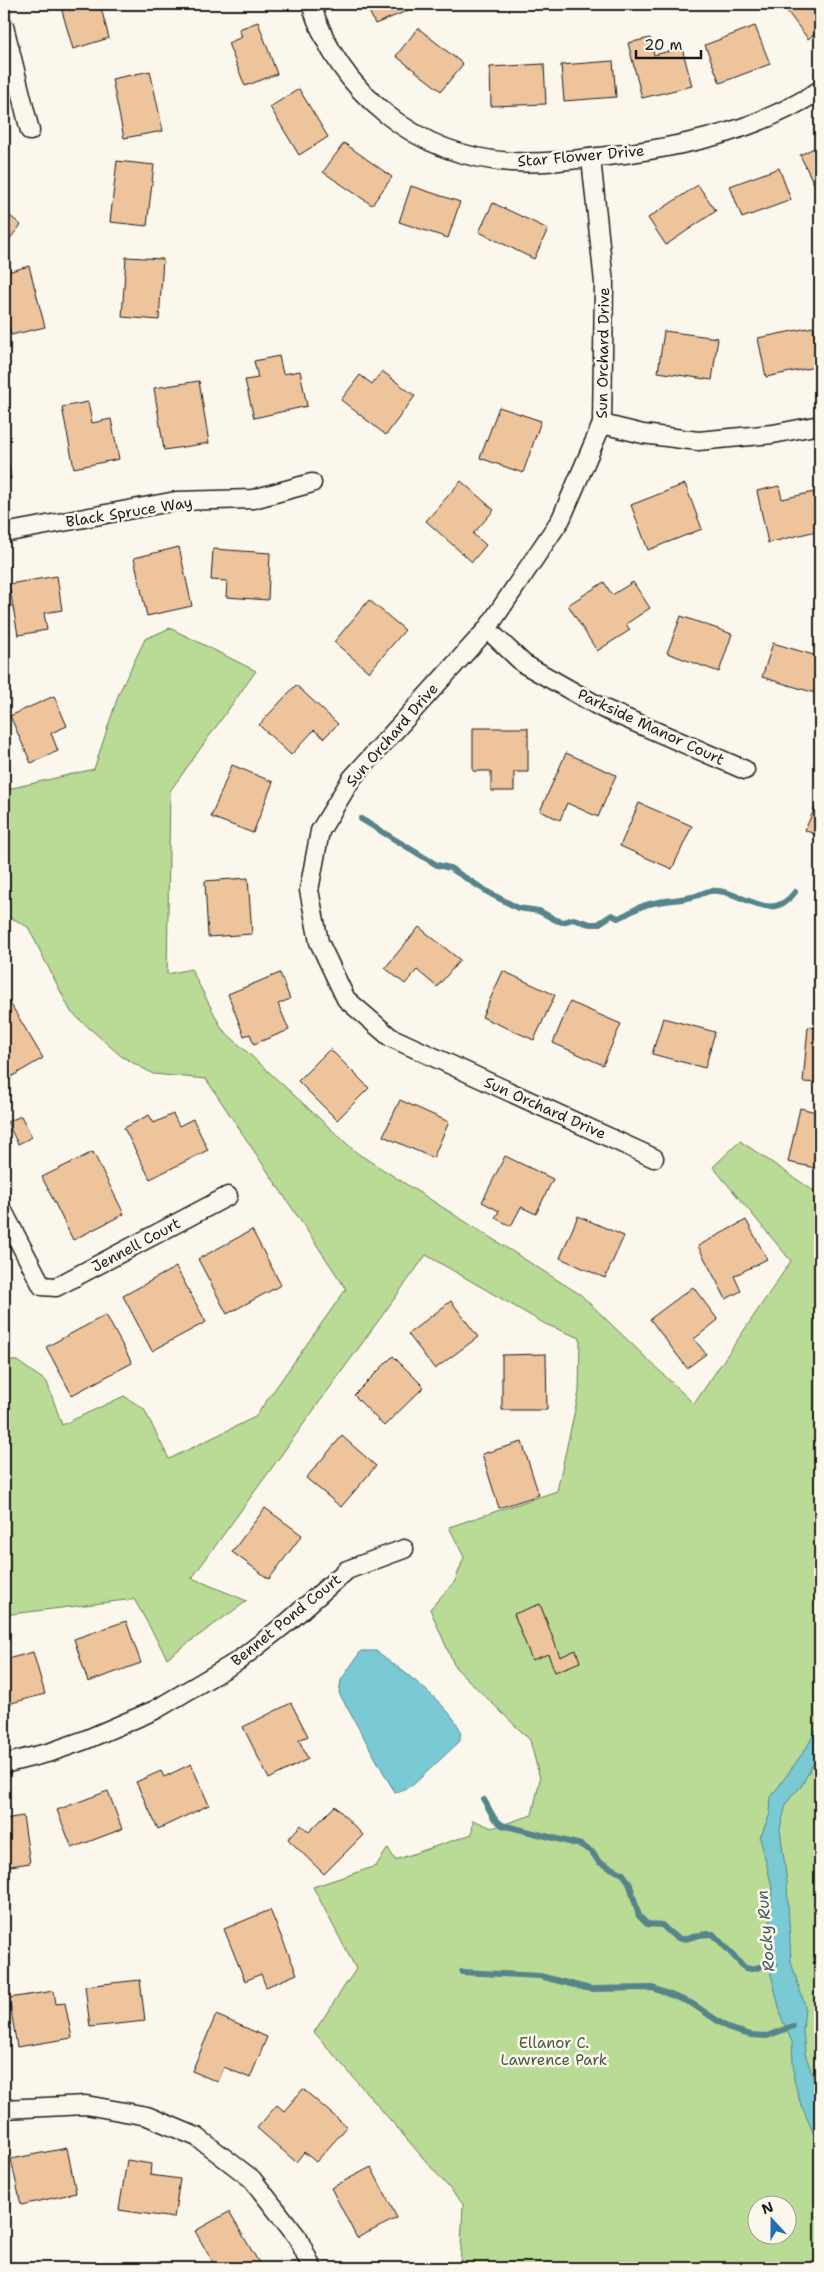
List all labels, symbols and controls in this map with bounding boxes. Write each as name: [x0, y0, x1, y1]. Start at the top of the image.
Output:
scale bar: [636, 28, 702, 60]
text: 20 m: [644, 35, 683, 55]
street label: Star Flower Drive: [517, 140, 645, 172]
street label: Sun Orchard Drive: [592, 287, 614, 419]
street label: Black Spruce Way: [64, 492, 194, 532]
street label: Sun Orchard Drive: [341, 679, 443, 791]
street label: Parkside Manor Court: [574, 684, 728, 770]
street label: Sun Orchard Drive: [481, 1072, 609, 1144]
street label: Jennell Court: [88, 1213, 184, 1277]
street label: Bennet Pond Court: [227, 1569, 345, 1671]
water label: Rocky Run: [751, 1889, 780, 1973]
park label: Ellanor C. Lawrence Park: [501, 2033, 607, 2070]
north arrow: [746, 2194, 796, 2244]
text: N: [759, 2197, 776, 2218]

